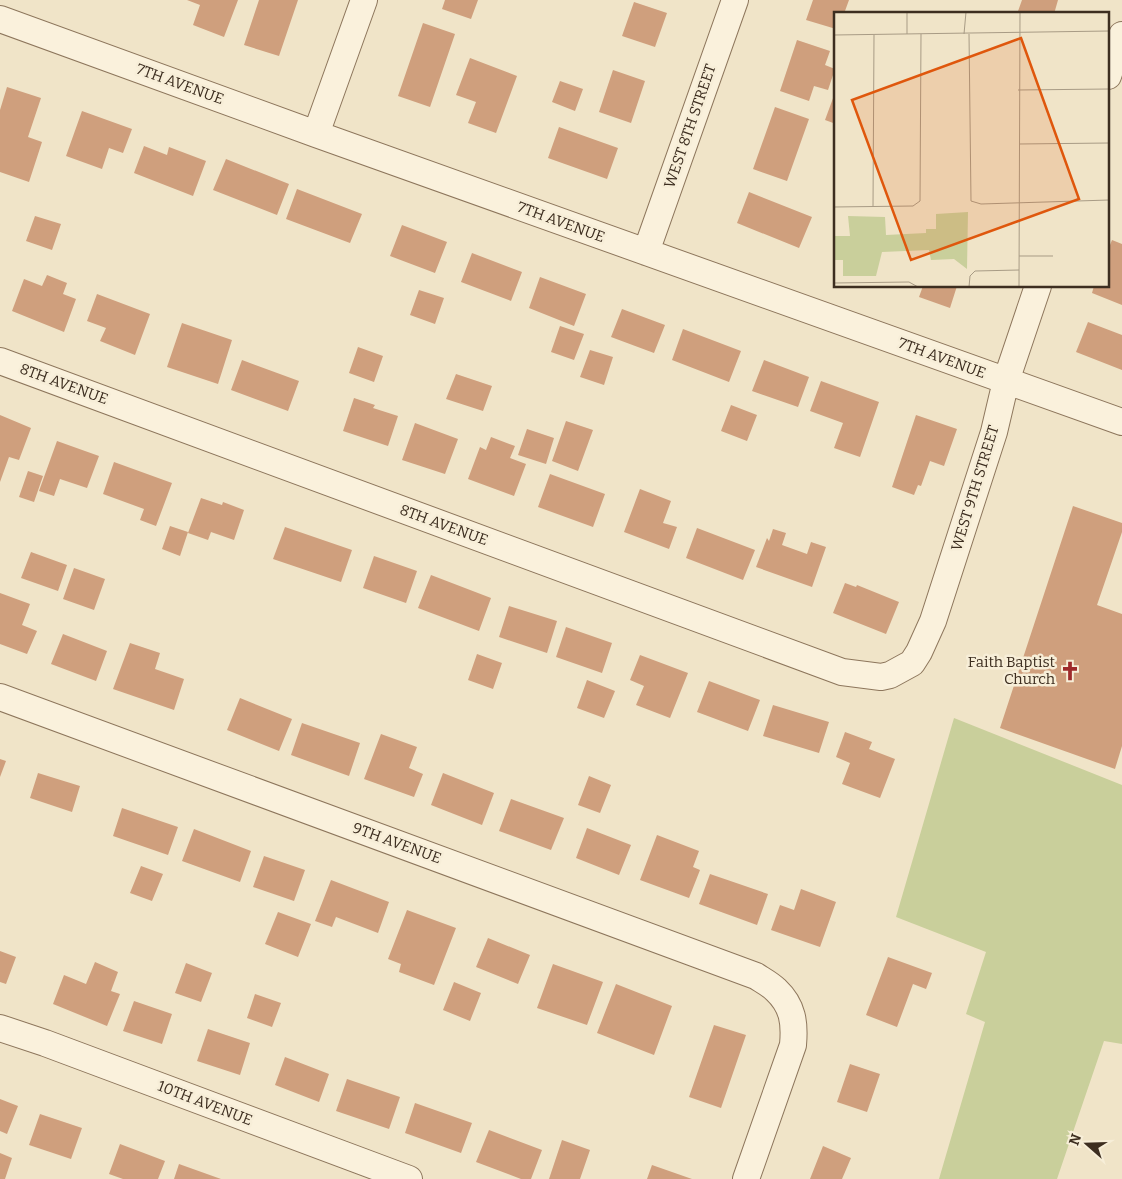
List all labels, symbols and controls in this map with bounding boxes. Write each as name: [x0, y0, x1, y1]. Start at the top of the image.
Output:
inset map: [834, 12, 1110, 288]
street label: 7TH AVENUE: [134, 60, 226, 108]
street label: WEST 8TH STREET: [660, 61, 720, 190]
street label: 7TH AVENUE: [515, 198, 607, 246]
street label: 7TH AVENUE: [896, 334, 988, 382]
street label: 8TH AVENUE: [17, 360, 111, 408]
street label: WEST 9TH STREET: [947, 423, 1003, 553]
street label: 8TH AVENUE: [397, 501, 491, 549]
place label: Faith Baptist Church: [968, 653, 1056, 688]
church icon: Faith Baptist Church: [1059, 660, 1081, 682]
street label: 9TH AVENUE: [350, 819, 444, 867]
street label: 10TH AVENUE: [155, 1077, 255, 1129]
north arrow: [1062, 1119, 1112, 1169]
text: N: [1065, 1132, 1085, 1148]

